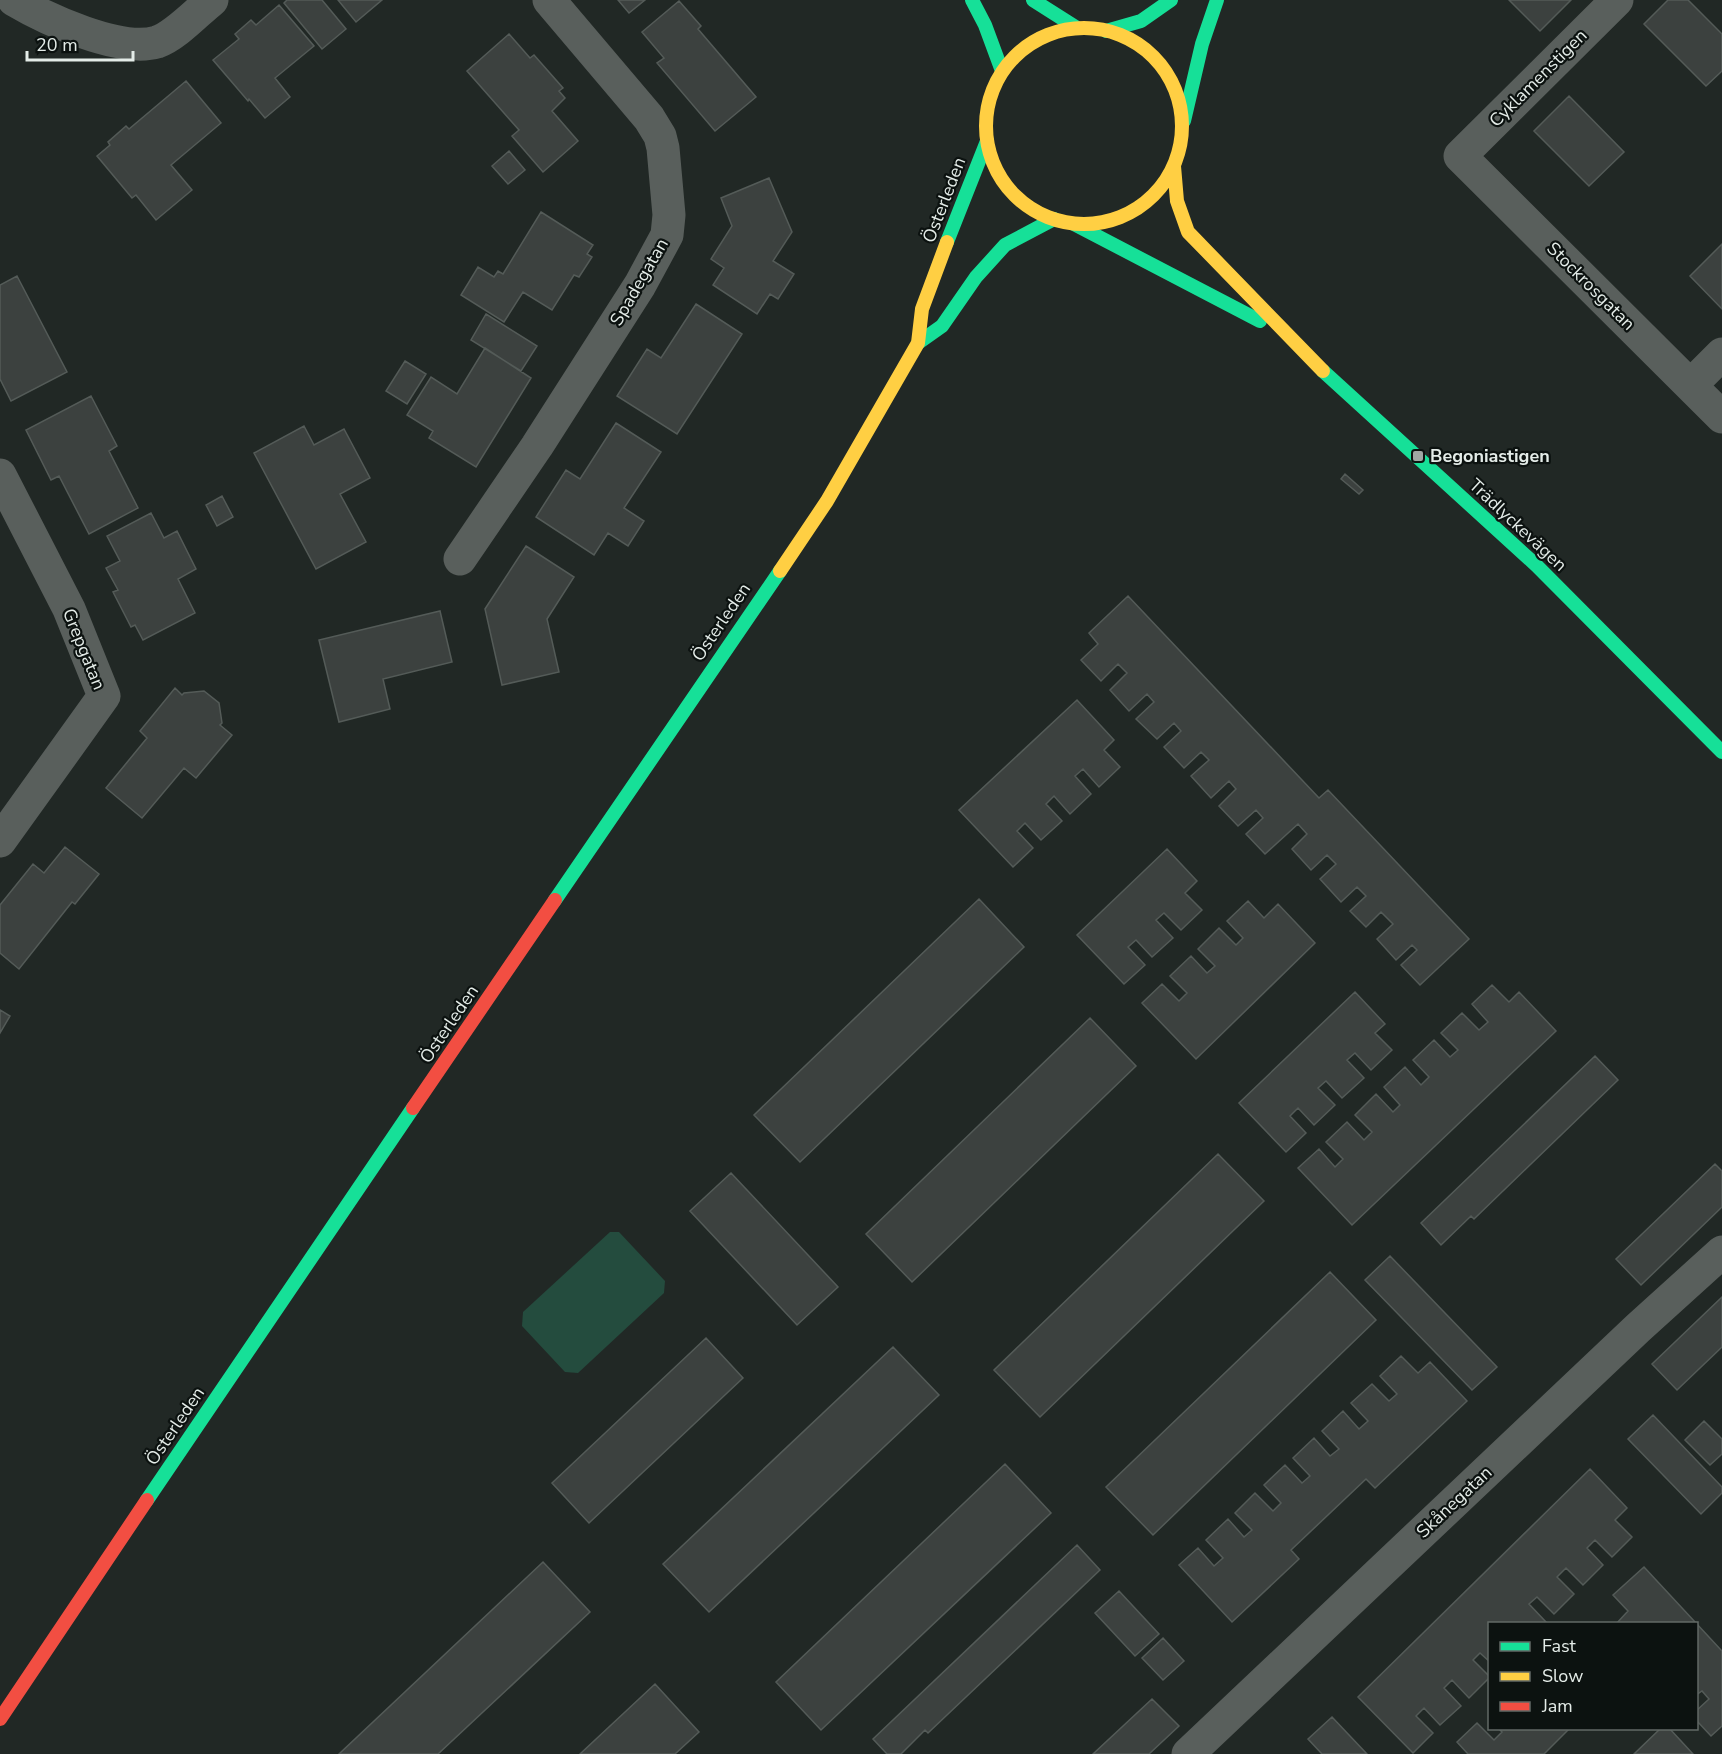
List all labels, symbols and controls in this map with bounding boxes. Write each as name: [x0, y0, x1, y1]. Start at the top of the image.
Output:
scale bar: [27, 24, 134, 62]
street label: Cyklamenstigen: [1484, 24, 1592, 132]
text: 20 m: [36, 33, 78, 57]
street label: Österleden: [917, 154, 971, 246]
street label: Spadegatan: [604, 234, 674, 330]
street label: Stockrosgatan: [1542, 237, 1640, 335]
place label: Begoniastigen: [1430, 444, 1550, 468]
marker: Begoniastigen: [1411, 449, 1425, 463]
street label: Trädlyckevägen: [1464, 473, 1572, 577]
street label: Österleden: [686, 578, 756, 666]
street label: Grepgatan: [57, 605, 111, 693]
street label: Österleden: [414, 980, 484, 1068]
street label: Österleden: [140, 1382, 210, 1470]
street label: Skånegatan: [1411, 1461, 1497, 1543]
legend: [1488, 1622, 1698, 1730]
text: Fast: [1542, 1634, 1577, 1658]
text: Slow: [1542, 1664, 1583, 1688]
text: Jam: [1541, 1694, 1573, 1718]

